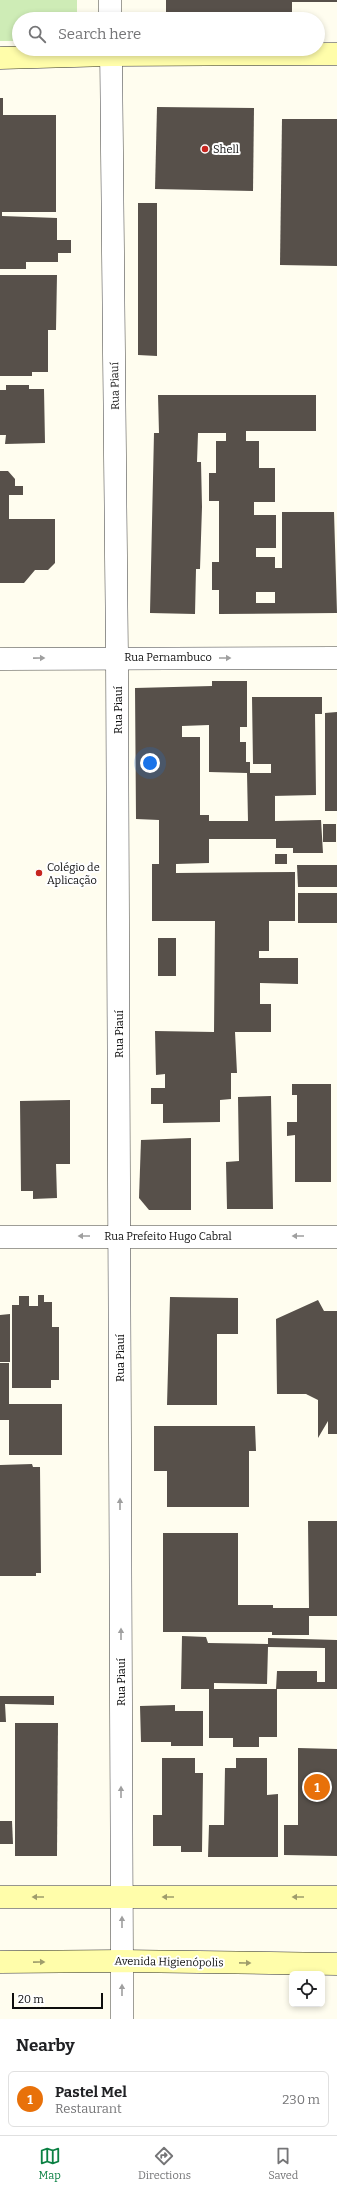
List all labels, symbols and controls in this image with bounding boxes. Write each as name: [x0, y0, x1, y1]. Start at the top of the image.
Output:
search box: [12, 12, 325, 56]
icon: search: [26, 23, 48, 45]
text: Search here: [58, 25, 141, 43]
place label: Shell: [213, 143, 239, 156]
marker: Shell: [200, 144, 210, 154]
street label: Rua Piauí: [108, 361, 122, 410]
street label: Rua Pernambuco: [124, 651, 212, 664]
one-way arrow: [33, 655, 46, 661]
one-way arrow: [219, 655, 232, 661]
street label: Rua Piauí: [112, 685, 125, 734]
your location: [140, 753, 160, 773]
place label: Colégio de Aplicação: [47, 861, 100, 887]
marker: Colégio de Aplicação: [34, 868, 44, 878]
street label: Rua Piauí: [113, 1009, 126, 1058]
street label: Rua Prefeito Hugo Cabral: [104, 1230, 232, 1243]
one-way arrow: [77, 1233, 90, 1239]
one-way arrow: [292, 1233, 304, 1240]
street label: Rua Piauí: [114, 1333, 127, 1382]
one-way arrow: [117, 1497, 123, 1510]
one-way arrow: [118, 1627, 124, 1640]
street label: Rua Piauí: [115, 1657, 128, 1706]
pin: 1: [304, 1772, 330, 1802]
one-way arrow: [118, 1785, 124, 1798]
one-way arrow: [31, 1894, 44, 1900]
one-way arrow: [161, 1894, 174, 1900]
one-way arrow: [291, 1894, 304, 1900]
one-way arrow: [119, 1915, 125, 1928]
street label: Avenida Higienópolis: [114, 1955, 224, 1969]
one-way arrow: [33, 1959, 46, 1965]
one-way arrow: [239, 1960, 252, 1966]
map controls: [289, 1971, 325, 2007]
button: locate: [289, 1971, 325, 2007]
one-way arrow: [119, 1983, 125, 1996]
scale bar: [12, 1991, 103, 2010]
text: 20 m: [18, 1993, 44, 2006]
text: Nearby: [16, 2035, 75, 2056]
text: Pastel Mel: [55, 2083, 127, 2101]
text: 1: [27, 2092, 33, 2107]
text: 230 m: [282, 2092, 320, 2107]
text: Restaurant: [55, 2101, 122, 2116]
tab: Map: [39, 2145, 61, 2182]
tab: Directions: [138, 2145, 191, 2182]
tab: Saved: [268, 2145, 298, 2182]

